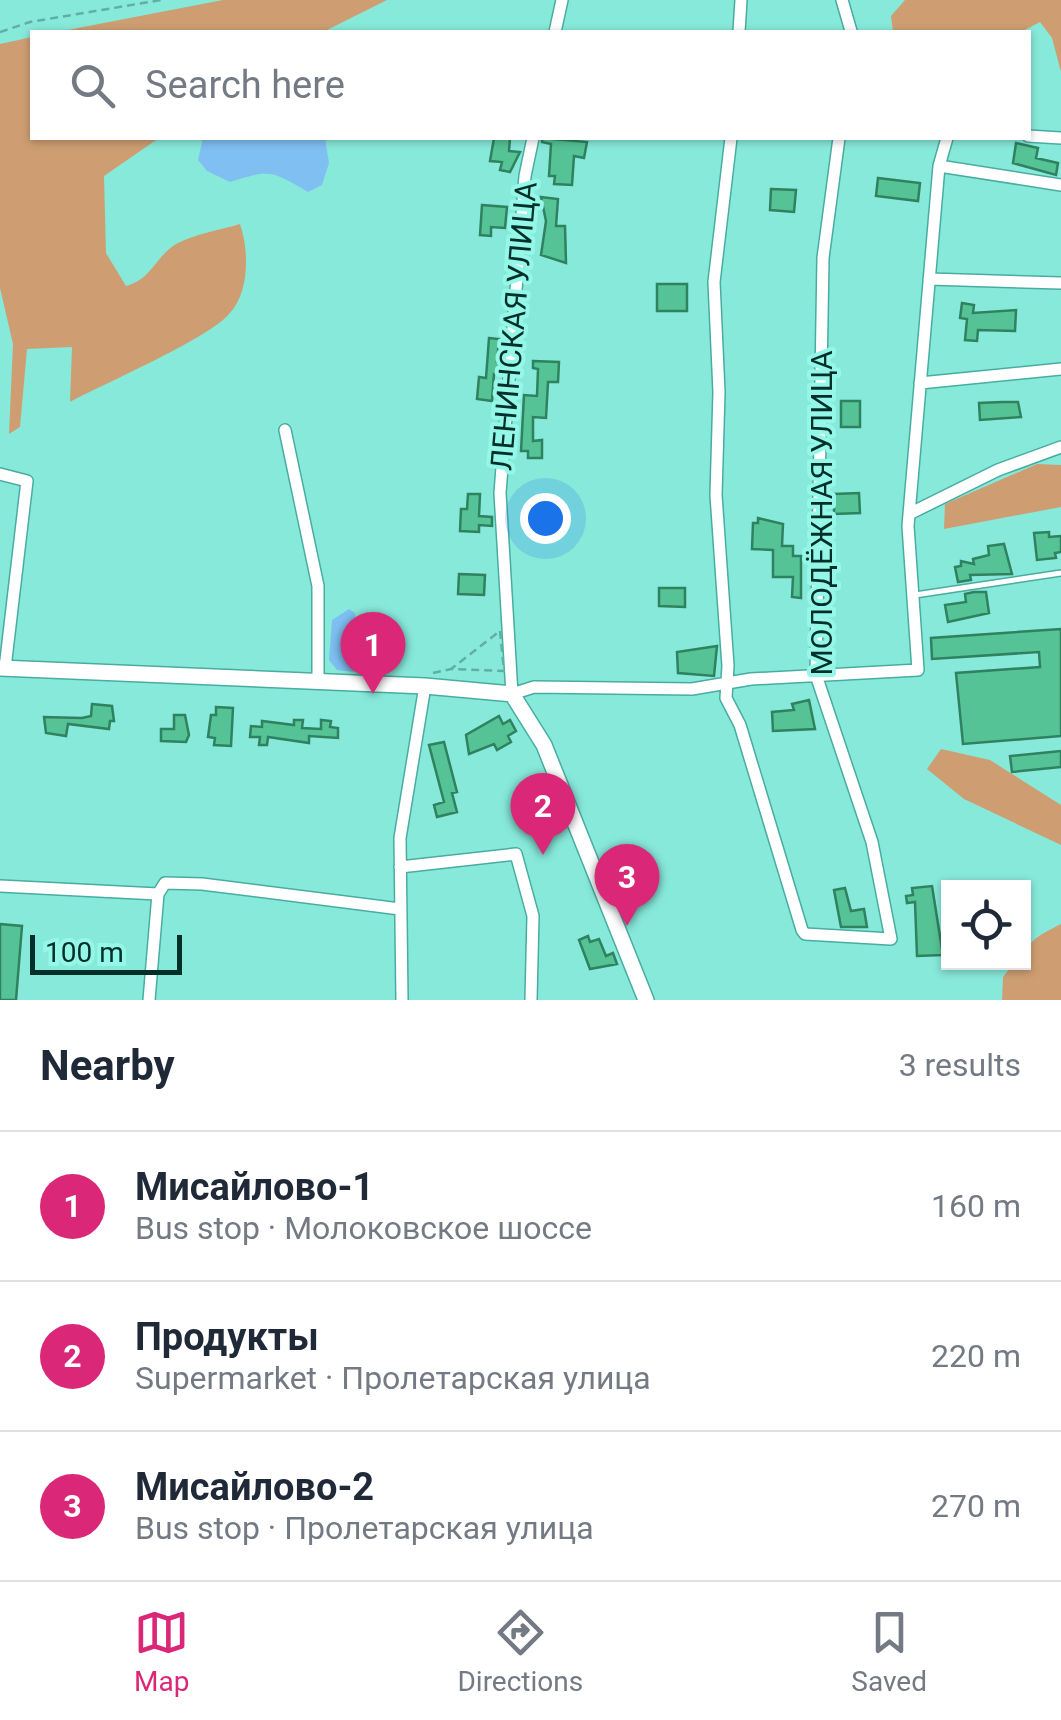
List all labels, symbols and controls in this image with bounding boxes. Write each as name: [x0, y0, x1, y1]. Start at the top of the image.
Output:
search box: [30, 30, 1031, 140]
icon: search: [65, 58, 120, 113]
text: Search here: [145, 63, 345, 107]
street label: ЛЕНИНСКАЯ УЛИЦА: [483, 180, 544, 472]
street label: МОЛОДЁЖНАЯ УЛИЦА: [804, 350, 839, 675]
your location: [520, 493, 571, 544]
pin: 1: [340, 612, 406, 694]
pin: 2: [510, 772, 576, 855]
pin: 3: [594, 844, 660, 926]
map controls: [941, 880, 1031, 970]
button: locate: [941, 880, 1031, 970]
scale bar: [30, 930, 182, 974]
text: 100 m: [45, 936, 124, 969]
text: Nearby: [40, 1041, 175, 1090]
text: 3 results: [899, 1046, 1021, 1084]
text: Мисайлово-1: [135, 1165, 374, 1209]
text: 1: [63, 1187, 82, 1225]
text: 160 m: [931, 1187, 1021, 1225]
text: Bus stop · Молоковское шоссе: [135, 1209, 592, 1247]
text: Продукты: [135, 1315, 319, 1359]
text: 2: [63, 1337, 82, 1375]
text: 220 m: [931, 1337, 1021, 1375]
text: Supermarket · Пролетарская улица: [135, 1359, 651, 1397]
text: Мисайлово-2: [135, 1465, 374, 1509]
text: 3: [63, 1487, 82, 1525]
text: 270 m: [931, 1487, 1021, 1525]
text: Bus stop · Пролетарская улица: [135, 1509, 594, 1547]
tab: Map: [134, 1605, 189, 1698]
tab: Directions: [457, 1605, 583, 1698]
tab: Saved: [851, 1605, 927, 1698]

